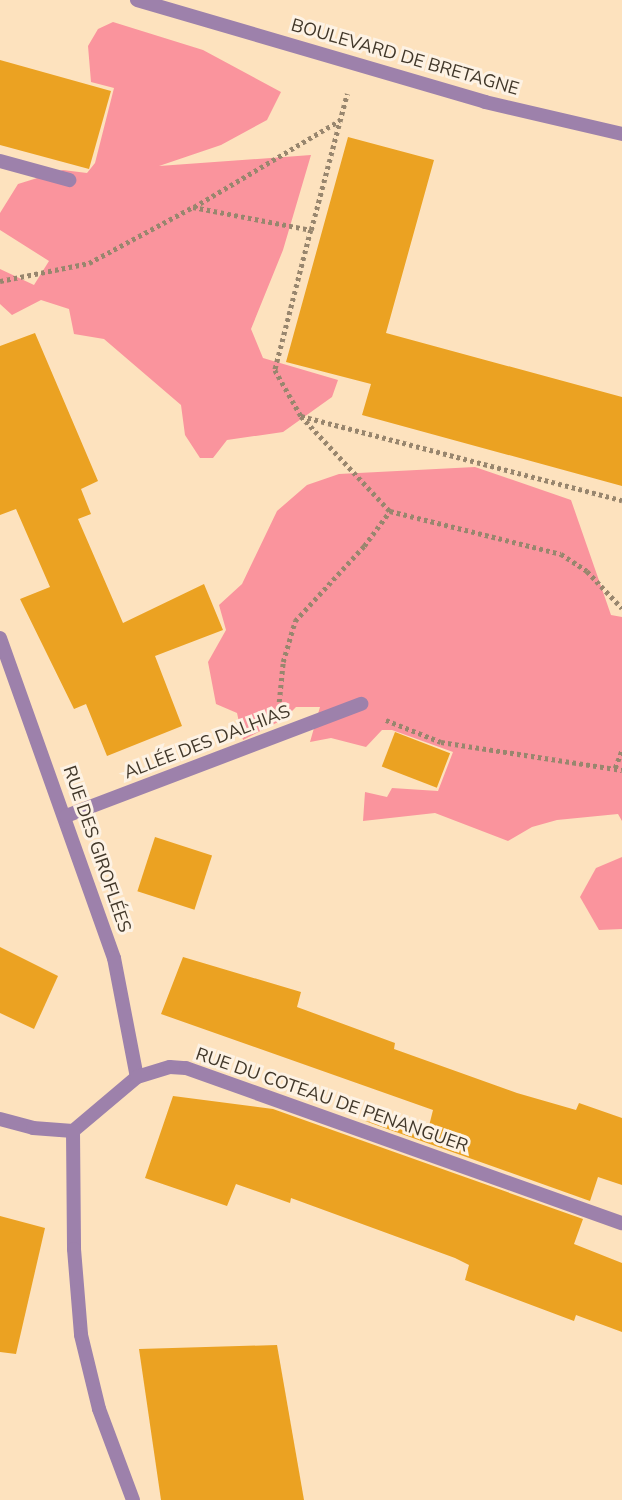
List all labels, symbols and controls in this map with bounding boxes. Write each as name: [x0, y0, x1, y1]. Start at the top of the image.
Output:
street label: BOULEVARD DE BRETAGNE: [289, 14, 521, 100]
street label: ALLÉE DES DALHIAS: [121, 700, 293, 784]
street label: RUE DES GIROFLÉES: [58, 763, 136, 935]
street label: RUE DU COTEAU DE PENANGUER: [193, 1043, 471, 1157]

